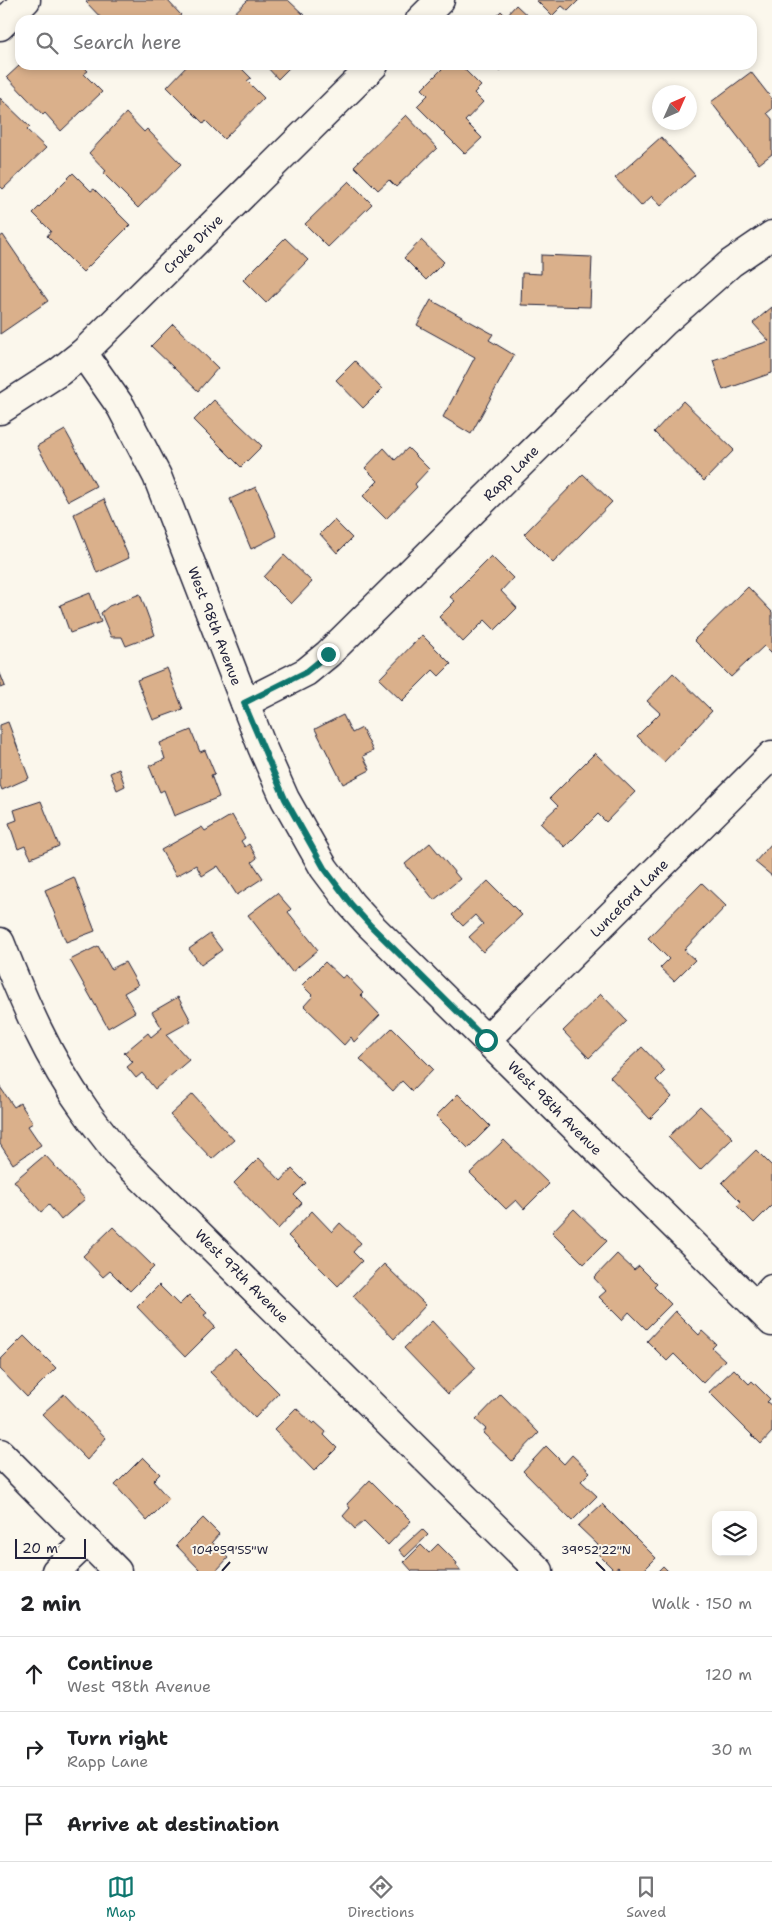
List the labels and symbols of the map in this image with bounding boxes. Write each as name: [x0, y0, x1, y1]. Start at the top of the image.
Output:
north arrow: [652, 85, 697, 130]
street label: Croke Drive: [159, 210, 227, 278]
street label: Rapp Lane: [479, 441, 543, 505]
street label: West 98th Avenue: [184, 564, 246, 688]
route end: [317, 643, 340, 666]
street label: Lunceford Lane: [586, 855, 672, 941]
route start: [475, 1029, 498, 1052]
street label: West 98th Avenue: [504, 1057, 606, 1159]
street label: West 97th Avenue: [191, 1225, 293, 1327]
scale bar: [15, 1536, 86, 1559]
text: 104°59'55"W: [192, 1542, 268, 1558]
text: 39°52'22"N: [561, 1542, 631, 1558]

